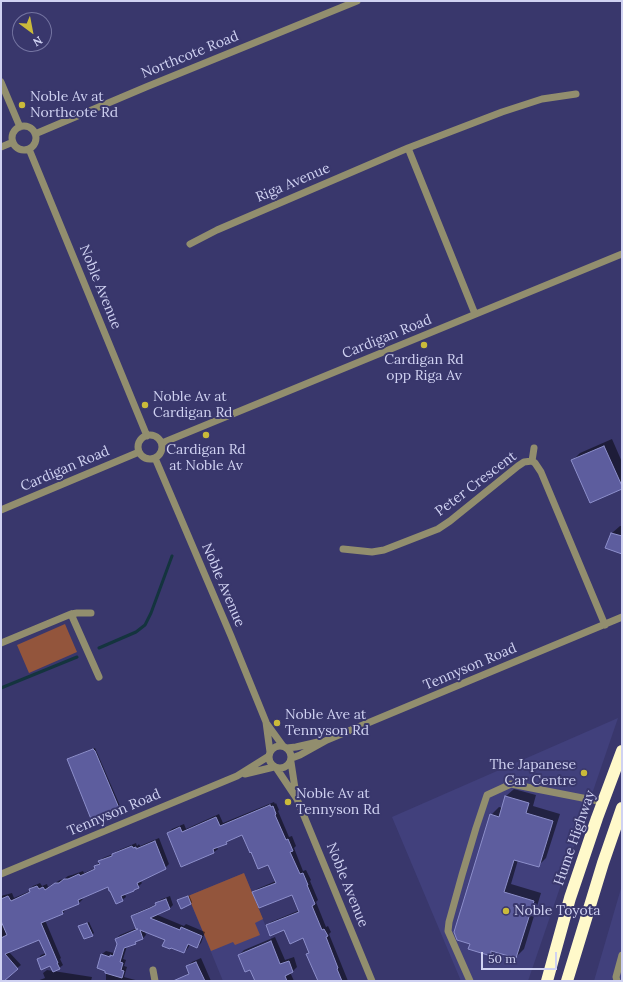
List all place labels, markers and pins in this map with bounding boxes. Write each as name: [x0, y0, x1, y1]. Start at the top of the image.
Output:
place label: Noble Av at Northcote Rd: [30, 89, 118, 122]
marker: Noble Av at Northcote Rd: [17, 100, 27, 110]
marker: Cardigan Rd opp Riga Av: [419, 340, 429, 350]
place label: Cardigan Rd opp Riga Av: [384, 352, 464, 384]
place label: Noble Av at Cardigan Rd: [153, 389, 232, 422]
marker: Noble Av at Cardigan Rd: [140, 400, 150, 410]
marker: Cardigan Rd at Noble Av: [201, 430, 211, 440]
place label: Cardigan Rd at Noble Av: [166, 442, 246, 474]
place label: Noble Ave at Tennyson Rd: [285, 707, 369, 740]
marker: Noble Ave at Tennyson Rd: [272, 718, 282, 728]
place label: The Japanese Car Centre: [489, 757, 576, 790]
marker: The Japanese Car Centre: [579, 768, 589, 778]
place label: Noble Av at Tennyson Rd: [296, 786, 380, 818]
marker: Noble Av at Tennyson Rd: [283, 797, 293, 807]
place label: Noble Toyota: [514, 903, 600, 919]
marker: Noble Toyota: [501, 906, 511, 916]

